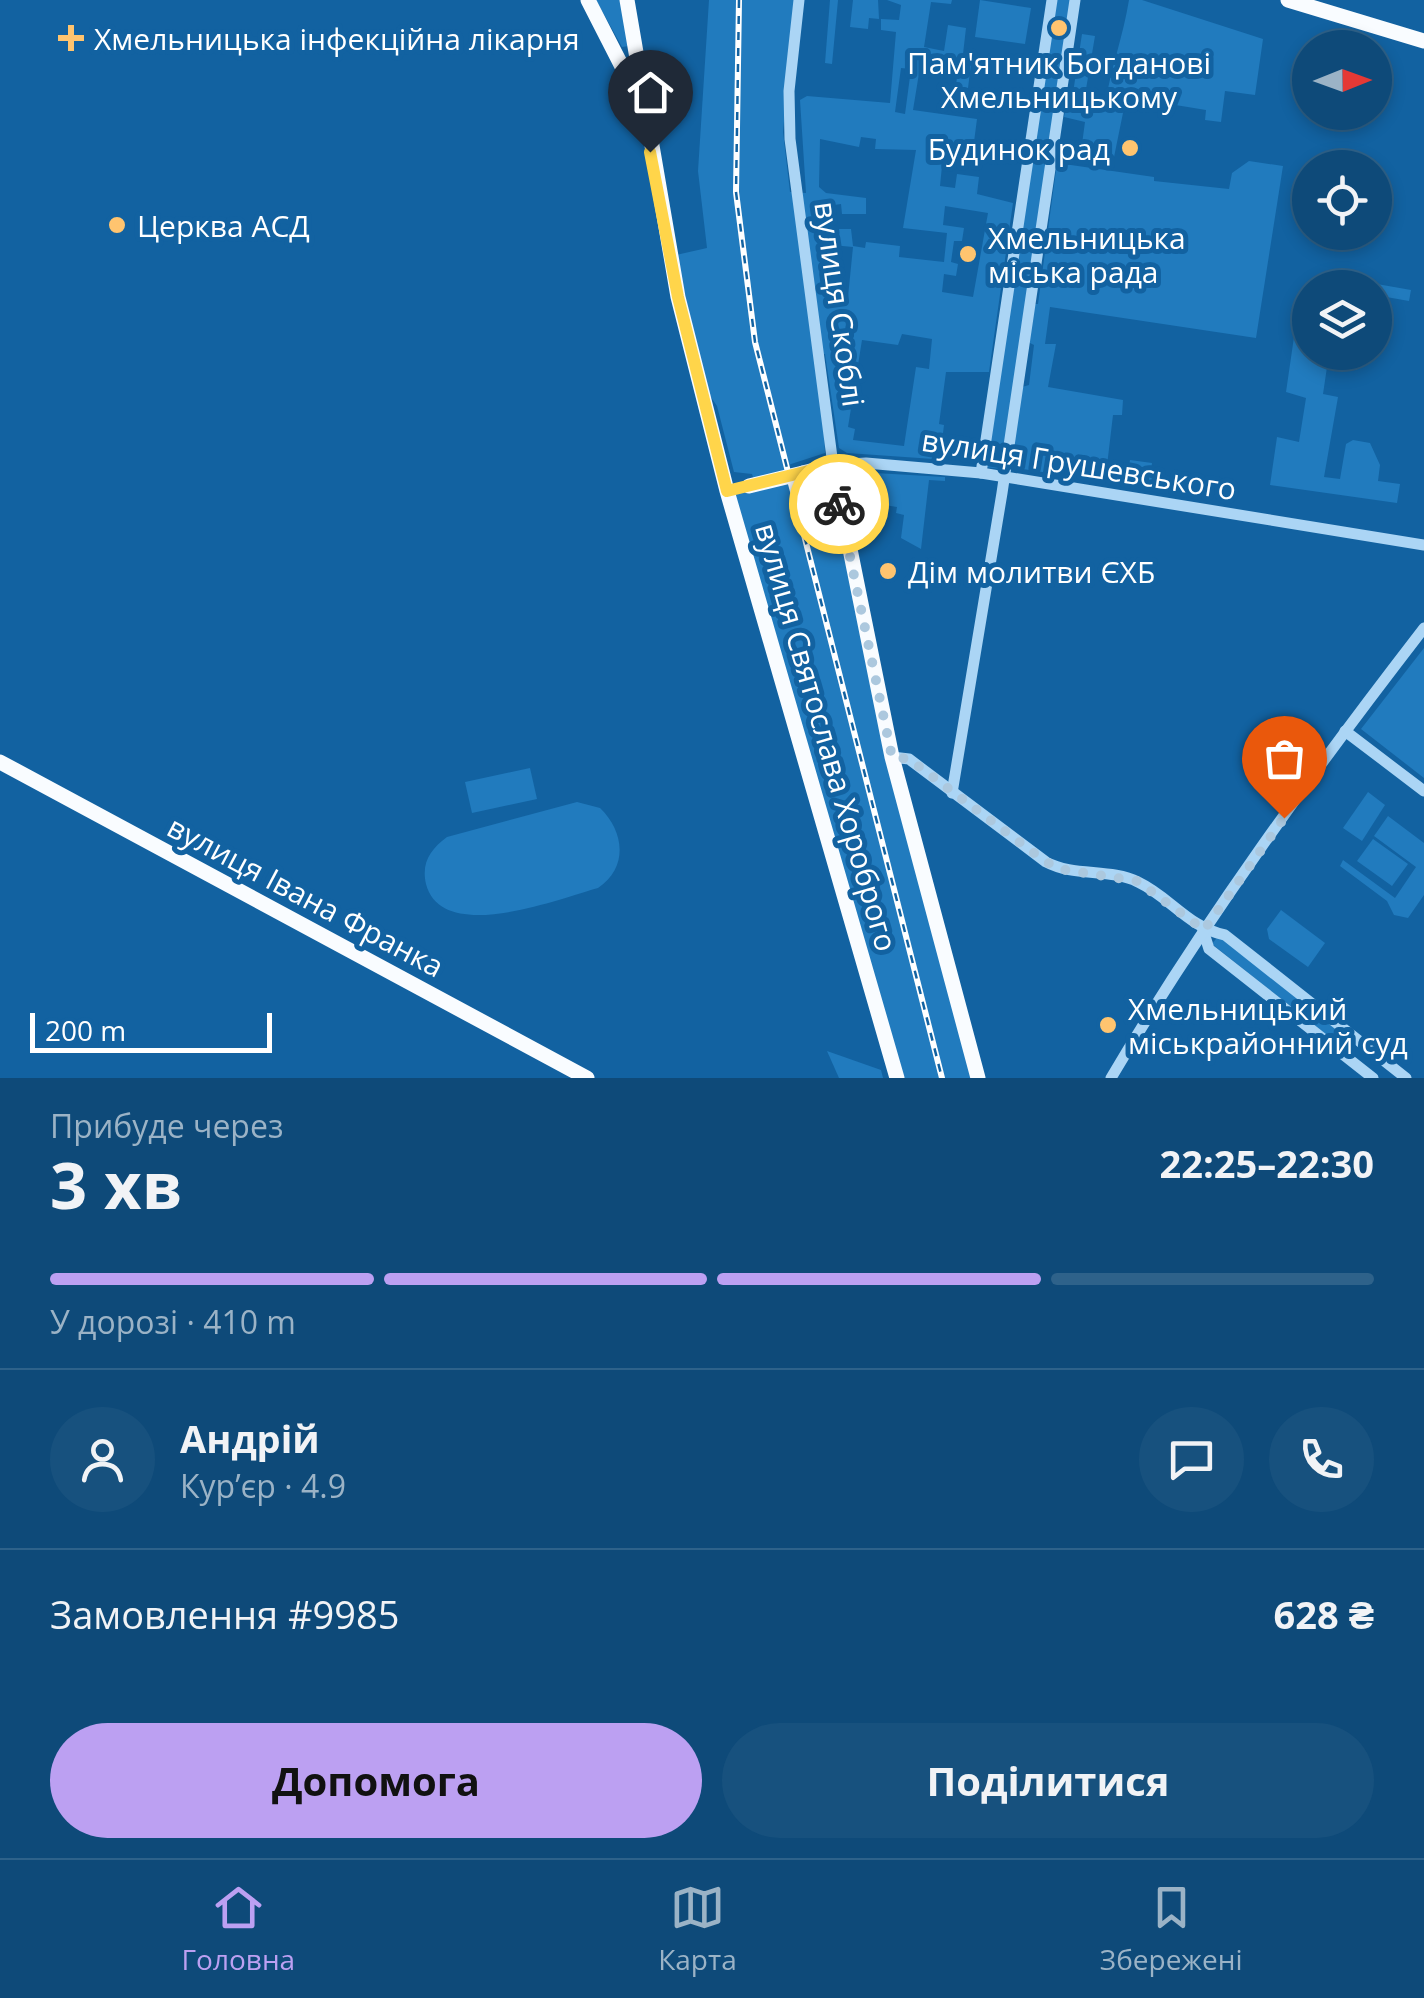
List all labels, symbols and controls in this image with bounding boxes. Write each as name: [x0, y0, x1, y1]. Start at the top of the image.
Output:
marker: Пам'ятник Богданові Хмельницькому: [1048, 17, 1070, 39]
place label: Хмельницька інфекційна лікарня: [94, 18, 580, 59]
marker: Хмельницька інфекційна лікарня: [58, 25, 84, 51]
north arrow: [1292, 30, 1392, 130]
map controls: [1292, 30, 1392, 370]
place label: Пам'ятник Богданові Хмельницькому: [907, 42, 1211, 117]
pin: [608, 50, 693, 153]
icon: home: [623, 65, 678, 120]
place label: Будинок рад: [928, 128, 1110, 169]
marker: Будинок рад: [1119, 137, 1141, 159]
button: locate: [1292, 150, 1392, 250]
street label: вулиця Скоблі: [805, 199, 875, 409]
place label: Церква АСД: [137, 205, 310, 246]
marker: Церква АСД: [106, 214, 128, 236]
place label: Хмельницька міська рада: [988, 217, 1186, 292]
marker: Хмельницька міська рада: [957, 243, 979, 265]
button: layers: [1292, 270, 1392, 370]
street label: вулиця Грушевського: [919, 419, 1239, 509]
courier: [789, 454, 889, 554]
icon: bike: [812, 477, 867, 532]
street label: вулиця Святослава Хороброго: [746, 518, 908, 956]
place label: Дім молитви ЄХБ: [908, 551, 1155, 592]
marker: Дім молитви ЄХБ: [877, 560, 899, 582]
pin: [1242, 716, 1327, 819]
icon: bag: [1257, 731, 1312, 786]
street label: вулиця Івана Франка: [161, 806, 451, 986]
place label: Хмельницький міськрайонний суд: [1128, 988, 1408, 1063]
scale bar: [30, 1008, 272, 1052]
text: 200 m: [45, 1011, 126, 1049]
marker: Хмельницький міськрайонний суд: [1097, 1014, 1119, 1036]
text: Прибуде через: [50, 1104, 283, 1147]
text: 22:25–22:30: [1160, 1137, 1374, 1189]
text: 3 хв: [50, 1140, 183, 1228]
text: У дорозі · 410 m: [50, 1300, 296, 1343]
button: person: [50, 1407, 155, 1512]
button: chat: [1139, 1407, 1244, 1512]
button: phone: [1269, 1407, 1374, 1512]
text: Андрій: [180, 1412, 320, 1464]
text: Кур’єр · 4.9: [180, 1464, 346, 1507]
text: Замовлення #9985: [50, 1588, 399, 1640]
text: 628 ₴: [1274, 1588, 1374, 1640]
button: Допомога: [50, 1723, 702, 1838]
button: Поділитися: [722, 1723, 1374, 1838]
tab: Головна: [182, 1880, 295, 1978]
tab: Карта: [658, 1880, 737, 1978]
tab: Збережені: [1100, 1880, 1242, 1978]

